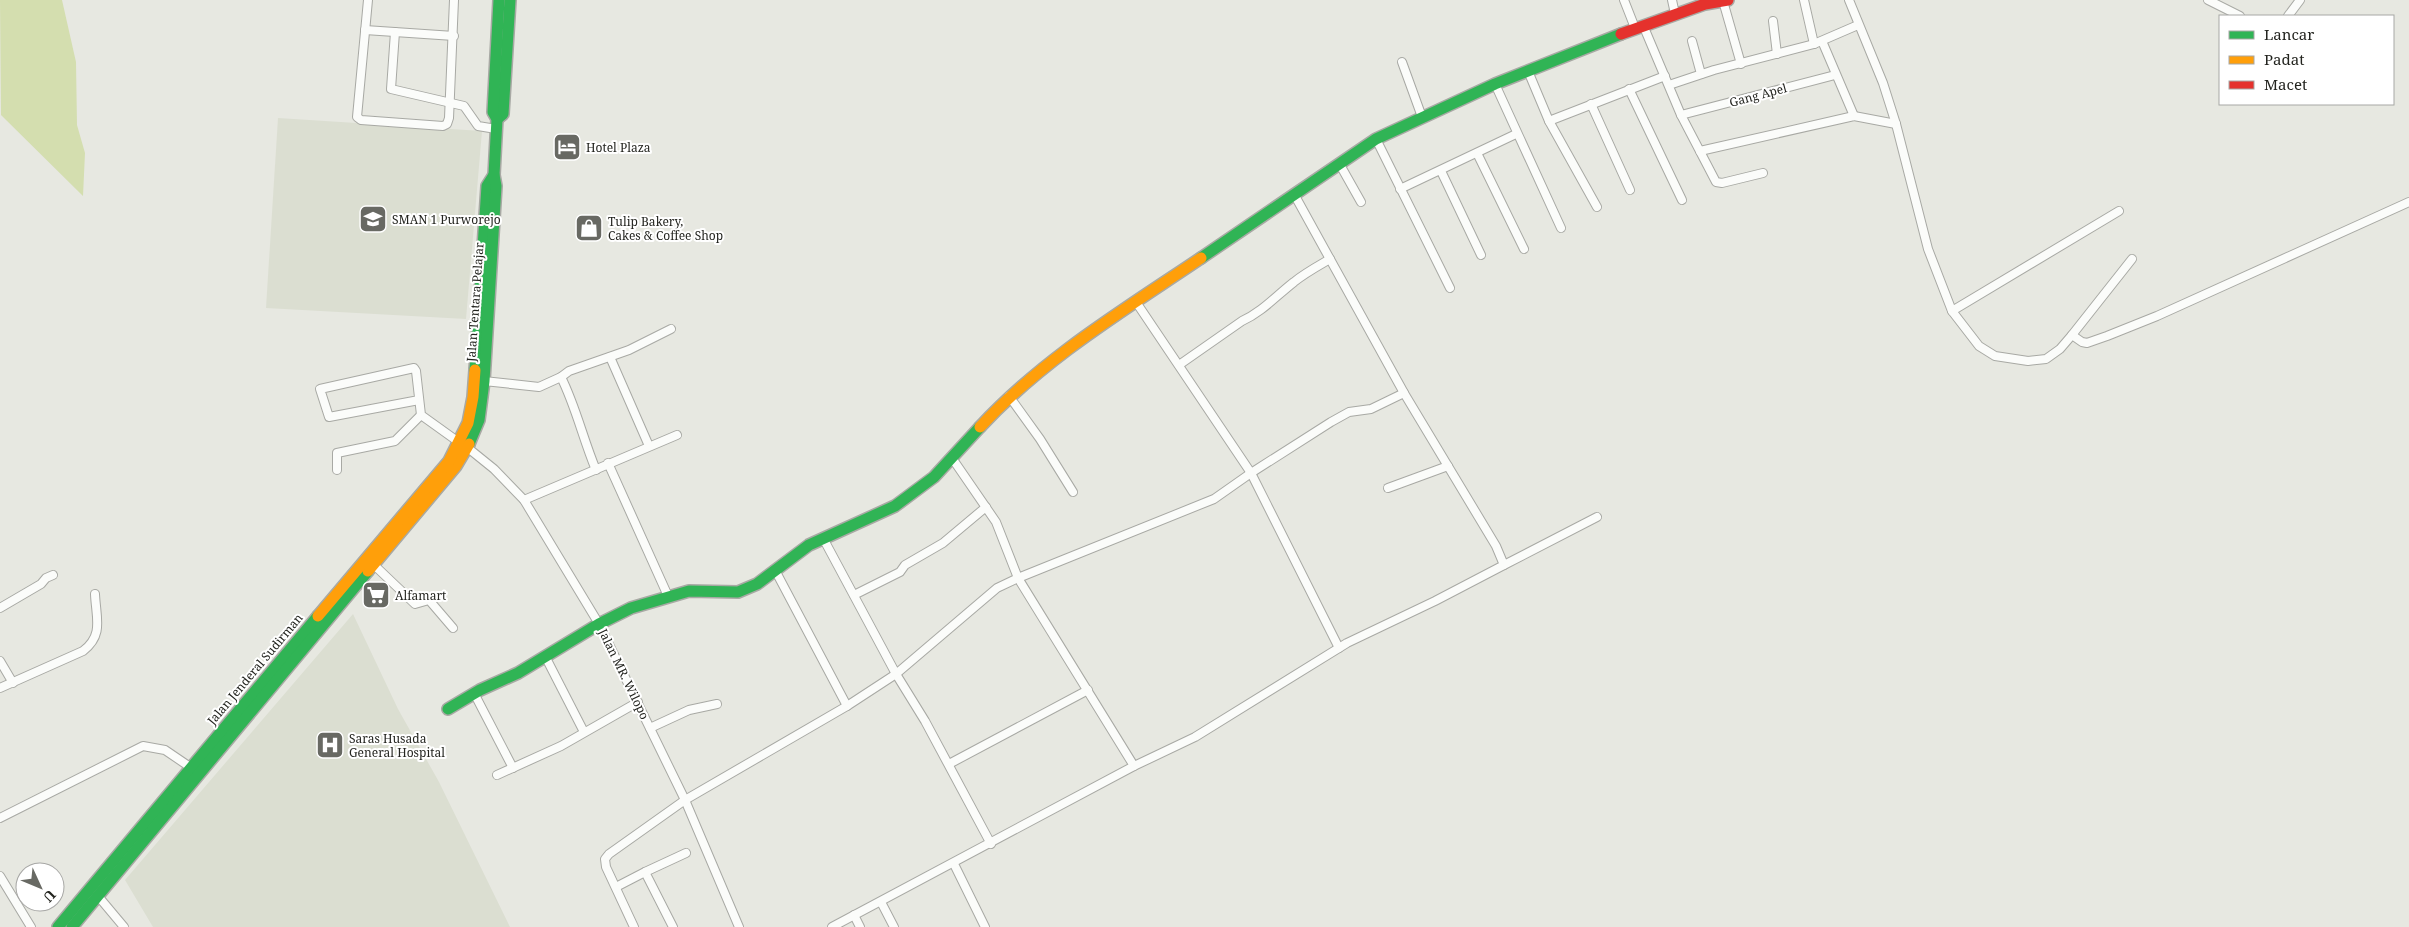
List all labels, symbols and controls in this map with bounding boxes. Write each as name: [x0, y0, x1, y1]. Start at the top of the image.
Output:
legend: [2219, 15, 2394, 105]
text: Lancar: [2264, 24, 2314, 44]
text: Padat: [2264, 49, 2304, 69]
text: Macet: [2264, 74, 2307, 94]
street label: Gang Apel: [1727, 79, 1789, 111]
hotel icon: Hotel Plaza: [552, 132, 582, 162]
place label: Hotel Plaza: [586, 139, 651, 156]
school or university icon: SMAN 1 Purworejo: [358, 204, 388, 234]
place label: SMAN 1 Purworejo: [392, 211, 501, 228]
shop icon: Tulip Bakery, Cakes & Coffee Shop: [574, 213, 604, 243]
place label: Tulip Bakery, Cakes & Coffee Shop: [608, 213, 723, 244]
street label: Jalan Tentara Pelajar: [462, 241, 488, 363]
supermarket icon: Alfamart: [361, 580, 391, 610]
place label: Alfamart: [395, 587, 446, 604]
street label: Jalan Jenderal Sudirman: [203, 610, 307, 729]
street label: Jalan MR. Wilopo: [594, 625, 653, 722]
hospital icon: Saras Husada General Hospital: [315, 730, 345, 760]
place label: Saras Husada General Hospital: [349, 730, 445, 761]
north arrow: [15, 862, 65, 912]
text: U: [39, 886, 60, 907]

